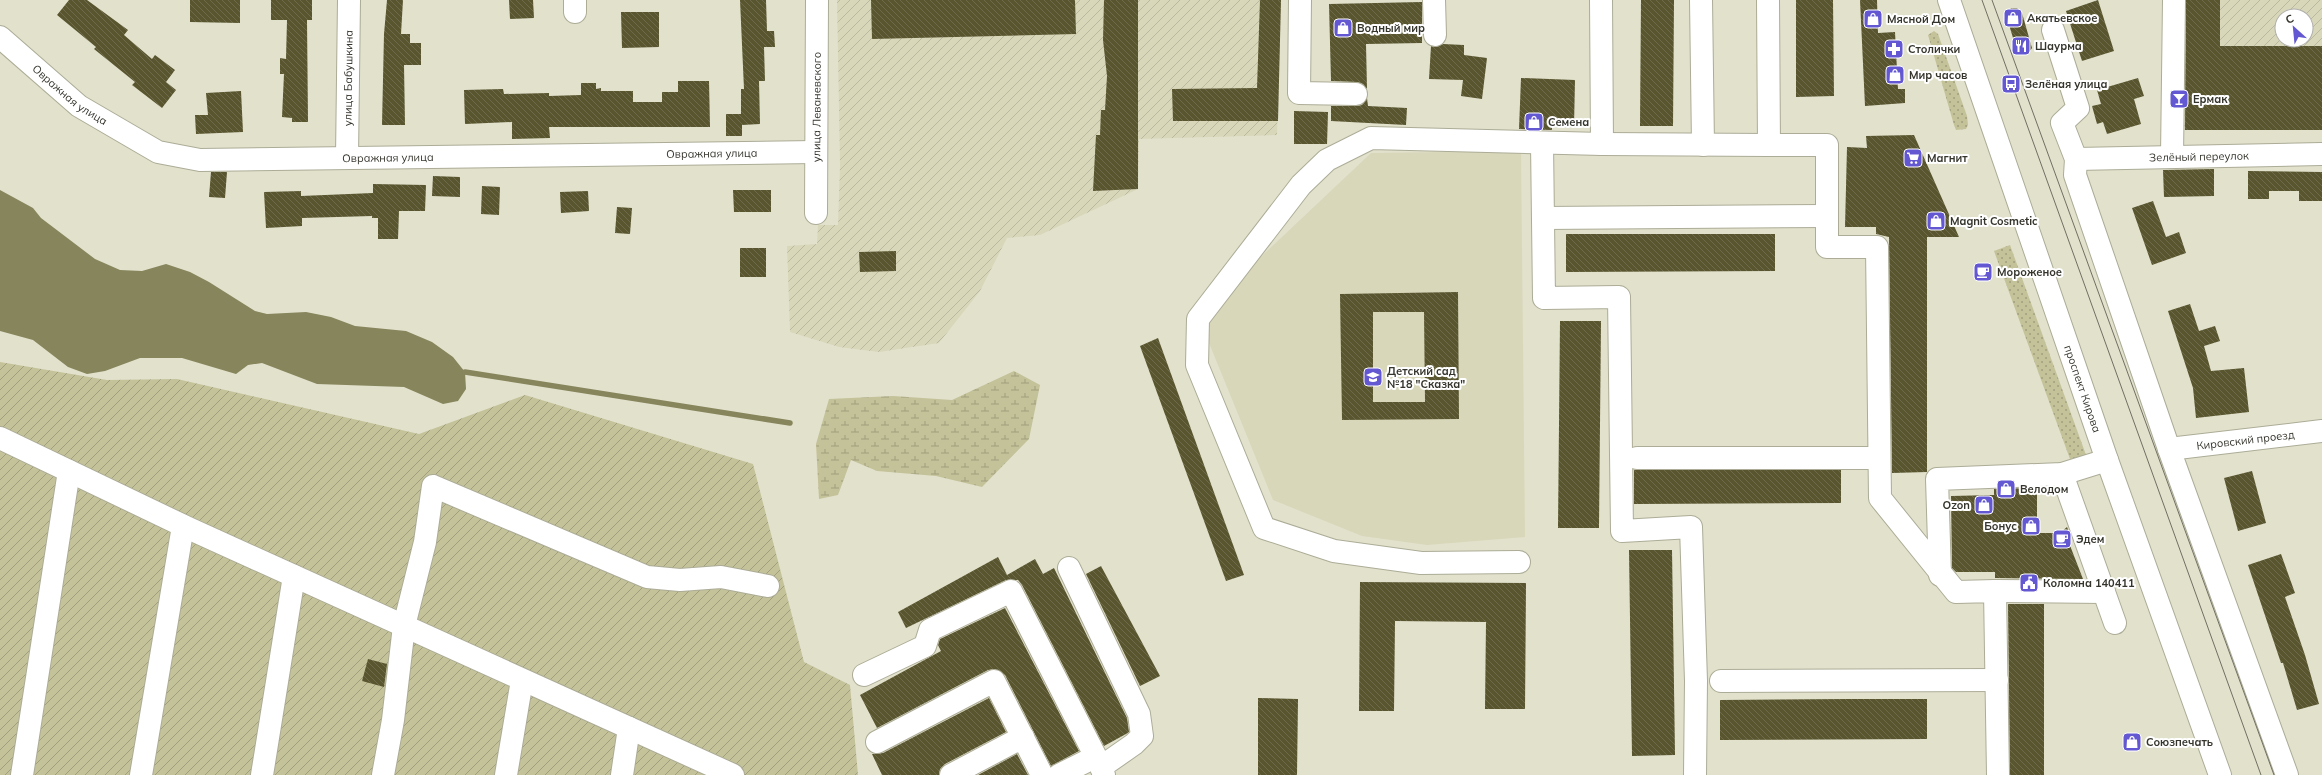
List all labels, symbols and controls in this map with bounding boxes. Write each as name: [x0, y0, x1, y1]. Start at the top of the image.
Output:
shop icon: Акатьевское: [2002, 7, 2024, 29]
shop icon: Мясной Дом: [1862, 8, 1884, 30]
north arrow: [2274, 8, 2314, 48]
place label: Акатьевское: [2027, 11, 2097, 25]
text: С: [2283, 11, 2296, 27]
place label: Мясной Дом: [1887, 12, 1955, 26]
shop icon: Водный мир: [1332, 17, 1354, 39]
place label: Водный мир: [1357, 21, 1425, 35]
street label: улица Бабушкина: [340, 30, 356, 126]
restaurant icon: Шаурма: [2010, 35, 2032, 57]
pharmacy icon: Столички: [1883, 38, 1905, 60]
place label: Шаурма: [2035, 39, 2082, 53]
place label: Столички: [1908, 42, 1960, 56]
street label: улица Леваневского: [809, 52, 824, 162]
street label: Овражная улица: [30, 62, 110, 128]
shop icon: Мир часов: [1884, 64, 1906, 86]
place label: Мир часов: [1909, 68, 1967, 82]
bus stop icon: Зелёная улица: [2000, 73, 2022, 95]
place label: Зелёная улица: [2025, 77, 2107, 91]
bar icon: Ермак: [2168, 88, 2190, 110]
place label: Ермак: [2193, 92, 2228, 106]
shop icon: Семена: [1523, 111, 1545, 133]
place label: Семена: [1548, 115, 1589, 129]
street label: Овражная улица: [666, 146, 758, 161]
supermarket icon: Магнит: [1902, 147, 1924, 169]
street label: Зелёный переулок: [2149, 148, 2249, 165]
street label: Овражная улица: [342, 150, 434, 165]
place label: Магнит: [1927, 151, 1968, 165]
shop icon: Magnit Cosmetic: [1925, 210, 1947, 232]
place label: Magnit Cosmetic: [1950, 214, 2038, 228]
cafe icon: Мороженое: [1972, 261, 1994, 283]
place label: Мороженое: [1997, 265, 2062, 279]
street label: проспект Кирова: [2061, 343, 2104, 434]
place label: Детский сад №18 "Сказка": [1387, 364, 1465, 391]
school or university icon: Детский сад №18 "Сказка": [1362, 366, 1384, 388]
street label: Кировский проезд: [2196, 427, 2296, 453]
shop icon: Велодом: [1995, 478, 2017, 500]
place label: Велодом: [2020, 482, 2068, 496]
shop icon: Ozon: [1973, 494, 1995, 516]
place label: Ozon: [1943, 498, 1970, 512]
shop icon: Бонус: [2020, 515, 2042, 537]
place label: Бонус: [1984, 519, 2017, 533]
cafe icon: Эдем: [2051, 528, 2073, 550]
place label: Эдем: [2076, 532, 2104, 546]
public building icon: Коломна 140411: [2018, 572, 2040, 594]
place label: Коломна 140411: [2043, 576, 2135, 590]
shop icon: Союзпечать: [2121, 731, 2143, 753]
place label: Союзпечать: [2146, 735, 2213, 749]

